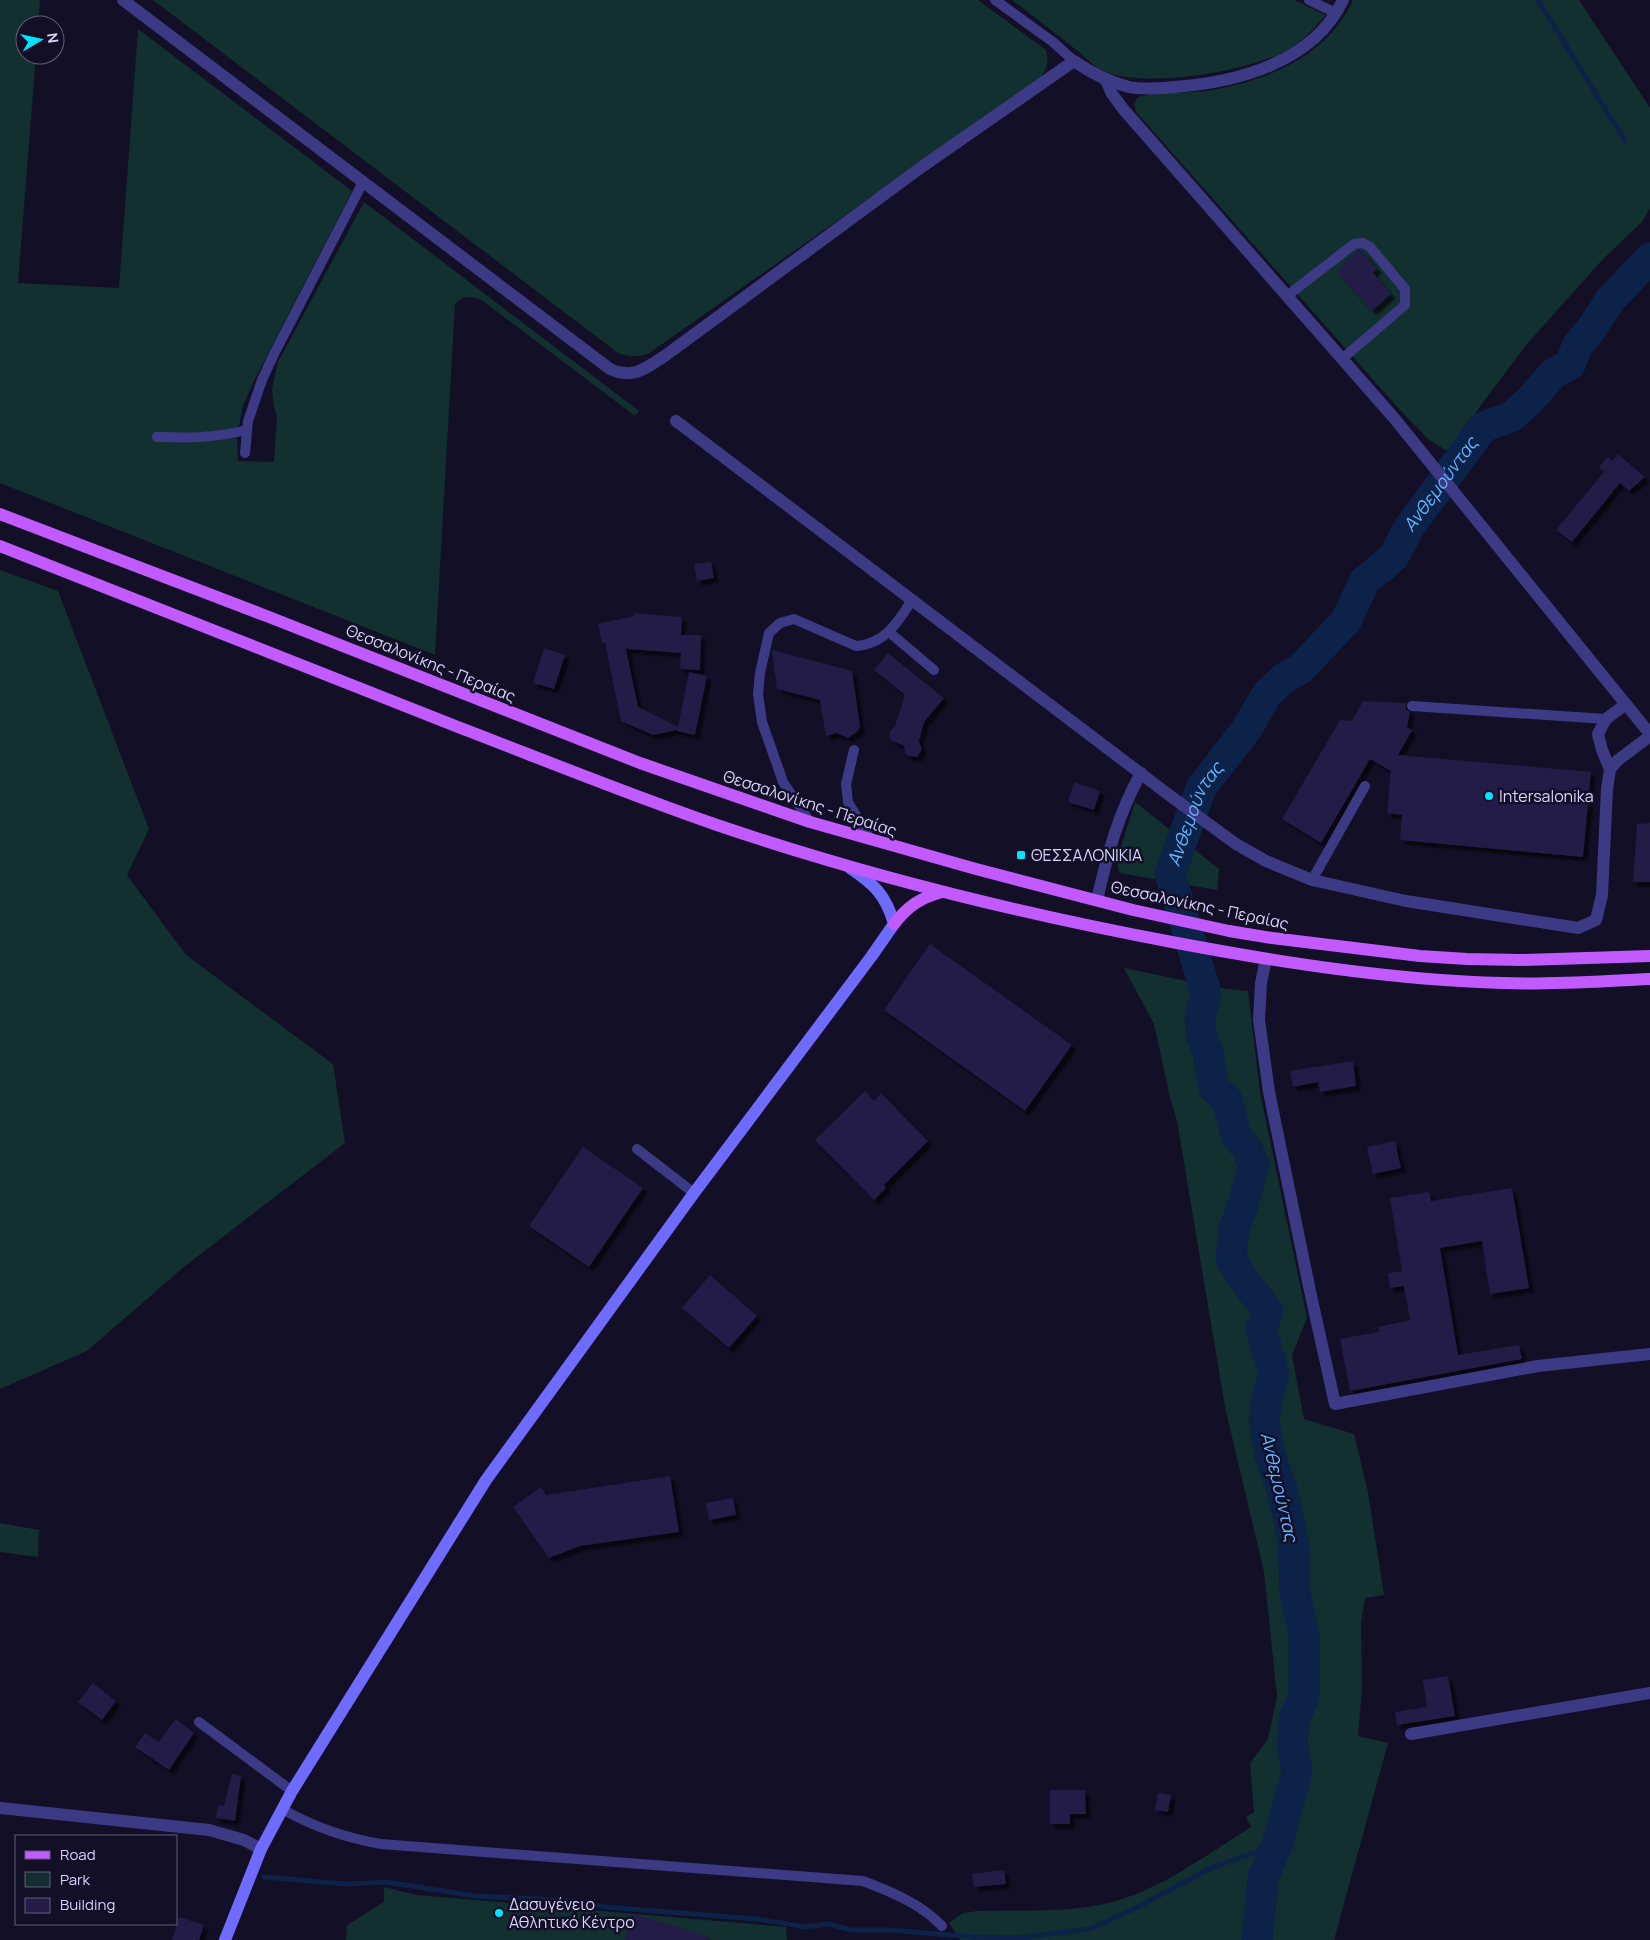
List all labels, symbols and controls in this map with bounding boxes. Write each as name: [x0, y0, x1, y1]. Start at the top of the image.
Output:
north arrow: [15, 15, 65, 65]
text: N: [43, 31, 64, 44]
water label: Ανθεμούντας: [1397, 430, 1484, 536]
street label: Θεσσαλονίκης - Περαίας: [343, 619, 519, 707]
water label: Ανθεμούντας: [1161, 755, 1229, 869]
street label: Θεσσαλονίκης - Περαίας: [720, 765, 900, 842]
place label: Intersalonika: [1499, 785, 1594, 807]
marker: Intersalonika: [1483, 790, 1495, 802]
place label: ΘΕΣΣΑΛΟΝΙΚΙΑ: [1031, 844, 1142, 866]
marker: ΘΕΣΣΑΛΟΝΙΚΙΑ: [1015, 849, 1027, 861]
street label: Θεσσαλονίκης - Περαίας: [1109, 875, 1291, 935]
water label: Ανθεμούντας: [1256, 1430, 1305, 1546]
legend: [15, 1835, 178, 1925]
text: Road: [60, 1844, 96, 1865]
text: Park: [60, 1869, 90, 1890]
place label: Δασυγένειο Αθλητικό Κέντρο: [509, 1893, 635, 1933]
text: Building: [60, 1894, 115, 1915]
marker: Δασυγένειο Αθλητικό Κέντρο: [493, 1907, 505, 1919]

